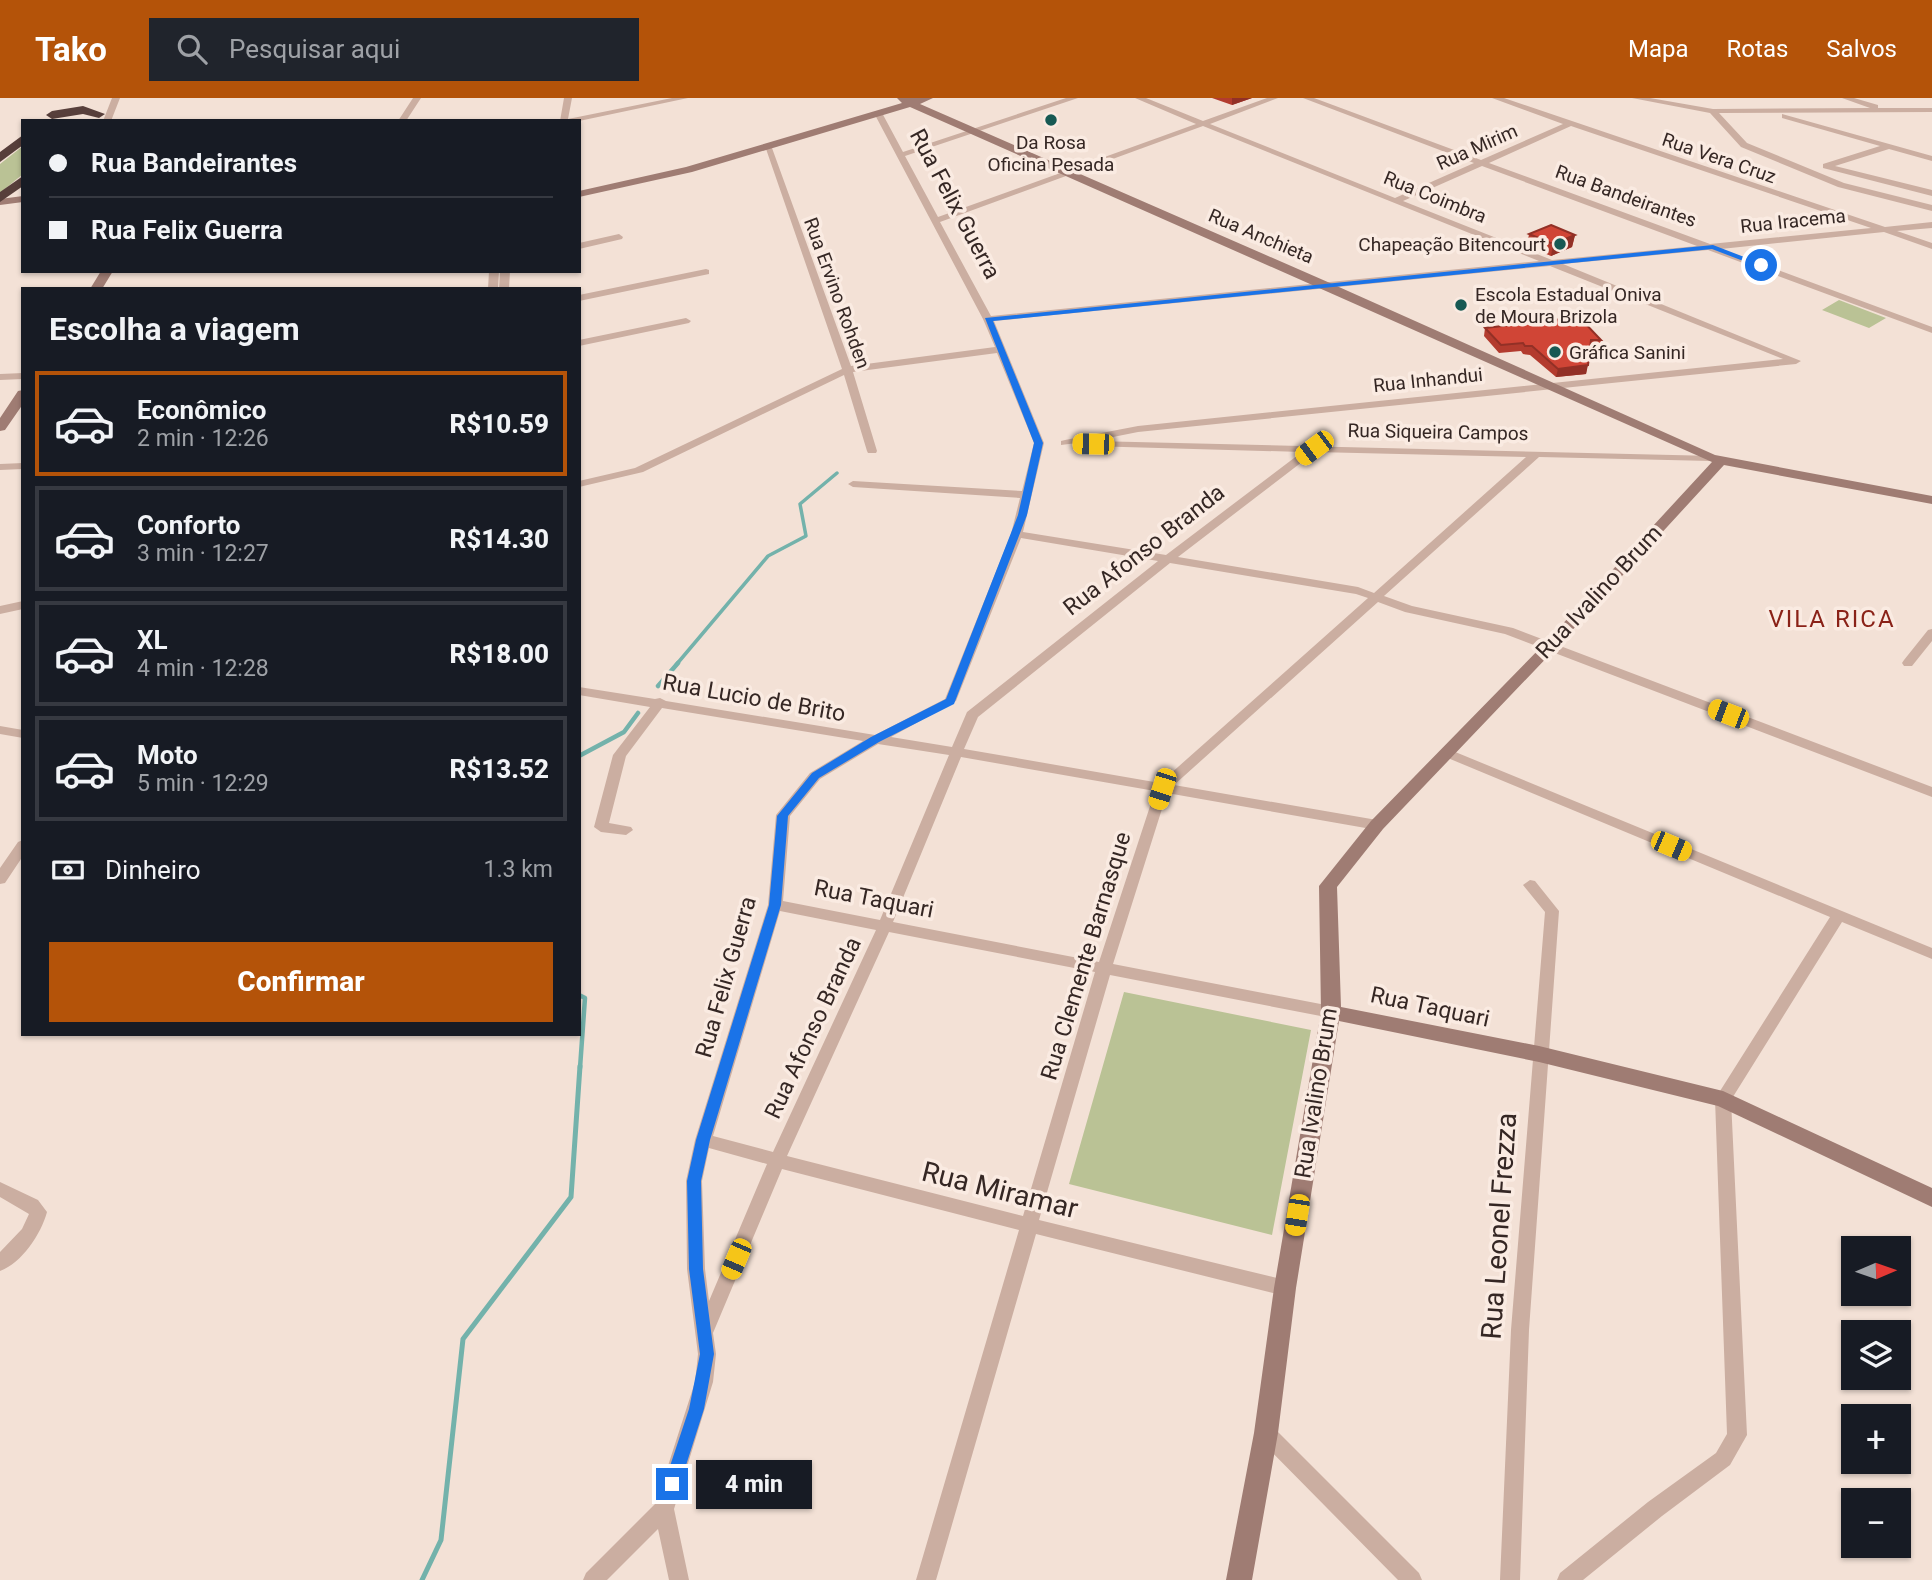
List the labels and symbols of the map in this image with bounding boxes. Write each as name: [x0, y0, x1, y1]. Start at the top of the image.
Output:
marker: Da Rosa Oficina Pesada: [1043, 112, 1059, 128]
street label: Rua Mirim: [1433, 119, 1521, 175]
street label: Rua Felix Guerra: [904, 124, 1006, 284]
street label: Rua Vera Cruz: [1659, 128, 1779, 188]
place label: Da Rosa Oficina Pesada: [988, 131, 1114, 176]
street label: Rua Bandeirantes: [1552, 160, 1700, 232]
street label: Rua Coimbra: [1380, 166, 1490, 228]
street label: Rua Anchieta: [1205, 204, 1317, 268]
street label: Rua Iracema: [1739, 204, 1847, 238]
street label: Rua Ervino Rohden: [799, 214, 875, 372]
place label: Chapeação Bitencourt: [1358, 233, 1546, 256]
marker: Chapeação Bitencourt: [1552, 236, 1568, 252]
route start: [1745, 249, 1777, 281]
place label: Escola Estadual Oniva de Moura Brizola: [1475, 283, 1662, 328]
marker: Escola Estadual Oniva de Moura Brizola: [1453, 297, 1469, 313]
place label: Gráfica Sanini: [1569, 341, 1686, 364]
marker: Gráfica Sanini: [1547, 344, 1563, 360]
street label: Rua Inhandui: [1372, 363, 1484, 397]
street label: Rua Siqueira Campos: [1347, 419, 1529, 445]
car: [1291, 427, 1338, 469]
car: [1072, 433, 1115, 455]
street label: Rua Afonso Branda: [1058, 479, 1230, 621]
street label: Rua Ivalino Brum: [1530, 520, 1668, 664]
district label: VILA RICA: [1768, 605, 1896, 633]
street label: Rua Lucio de Brito: [661, 669, 847, 727]
car: [1705, 697, 1752, 731]
car: [1146, 766, 1179, 812]
car: [1648, 828, 1695, 864]
street label: Rua Clemente Barnasque: [1035, 829, 1137, 1083]
street label: Rua Taquari: [812, 874, 936, 924]
street label: Rua Felix Guerra: [690, 893, 762, 1061]
street label: Rua Afonso Branda: [759, 933, 867, 1123]
street label: Rua Taquari: [1368, 981, 1492, 1033]
street label: Rua Ivalino Brum: [1289, 1006, 1343, 1180]
street label: Rua Leonel Frezza: [1475, 1112, 1523, 1340]
street label: Rua Miramar: [919, 1155, 1082, 1225]
car: [1284, 1193, 1311, 1237]
car: [719, 1236, 754, 1282]
north arrow: [1841, 1236, 1911, 1306]
callout: 4 min: [696, 1460, 812, 1508]
route end: [656, 1468, 688, 1500]

